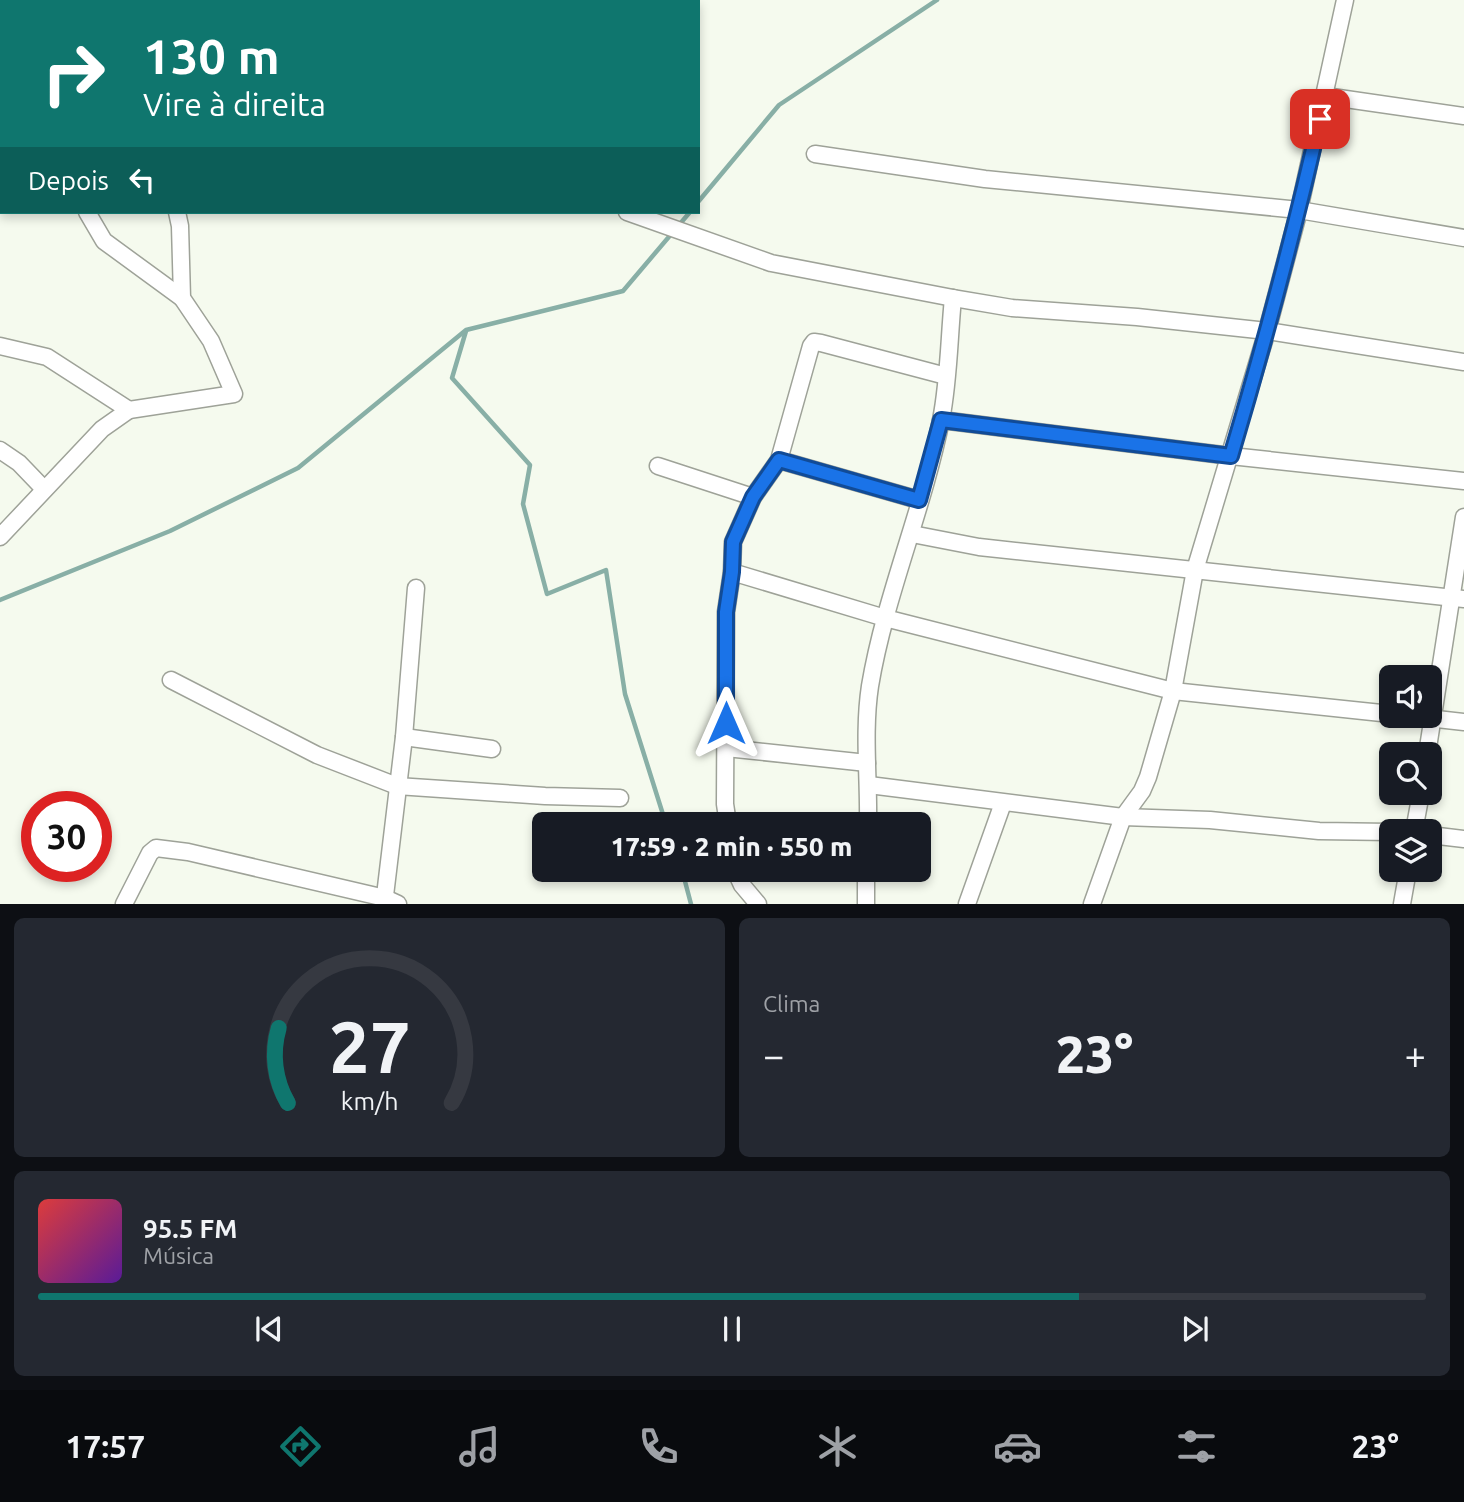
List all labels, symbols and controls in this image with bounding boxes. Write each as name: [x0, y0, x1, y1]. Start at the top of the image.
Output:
icon: right: [28, 28, 119, 119]
text: 130 m: [143, 28, 280, 83]
text: Vire à direita: [143, 86, 326, 122]
pin: [1290, 89, 1350, 149]
icon: arrive: [1301, 100, 1339, 138]
icon: left: [123, 161, 161, 199]
text: Depois: [28, 166, 109, 195]
map controls: [1379, 665, 1442, 882]
button: sound: [1379, 665, 1442, 728]
position arrow: [689, 686, 763, 760]
button: search: [1379, 742, 1442, 805]
speed limit sign: 30: [21, 791, 112, 882]
button: layers: [1379, 819, 1442, 882]
text: 17:59 · 2 min · 550 m: [611, 832, 852, 861]
text: Clima: [763, 991, 820, 1016]
text: 27: [328, 1006, 411, 1088]
text: 23°: [1056, 1025, 1133, 1083]
text: −: [763, 1034, 784, 1076]
text: +: [1405, 1034, 1426, 1076]
text: km/h: [341, 1087, 398, 1115]
text: 95.5 FM: [143, 1214, 237, 1243]
text: Música: [143, 1243, 214, 1268]
icon: previous: [250, 1310, 288, 1348]
icon: pause: [713, 1310, 751, 1348]
icon: next: [1176, 1310, 1214, 1348]
icon: directions: [276, 1422, 325, 1471]
icon: music: [455, 1422, 504, 1471]
icon: phone: [634, 1422, 683, 1471]
icon: climate: [813, 1422, 862, 1471]
icon: car: [993, 1422, 1042, 1471]
icon: filters: [1172, 1422, 1221, 1471]
text: 17:57: [65, 1428, 145, 1464]
text: 23°: [1351, 1428, 1399, 1464]

